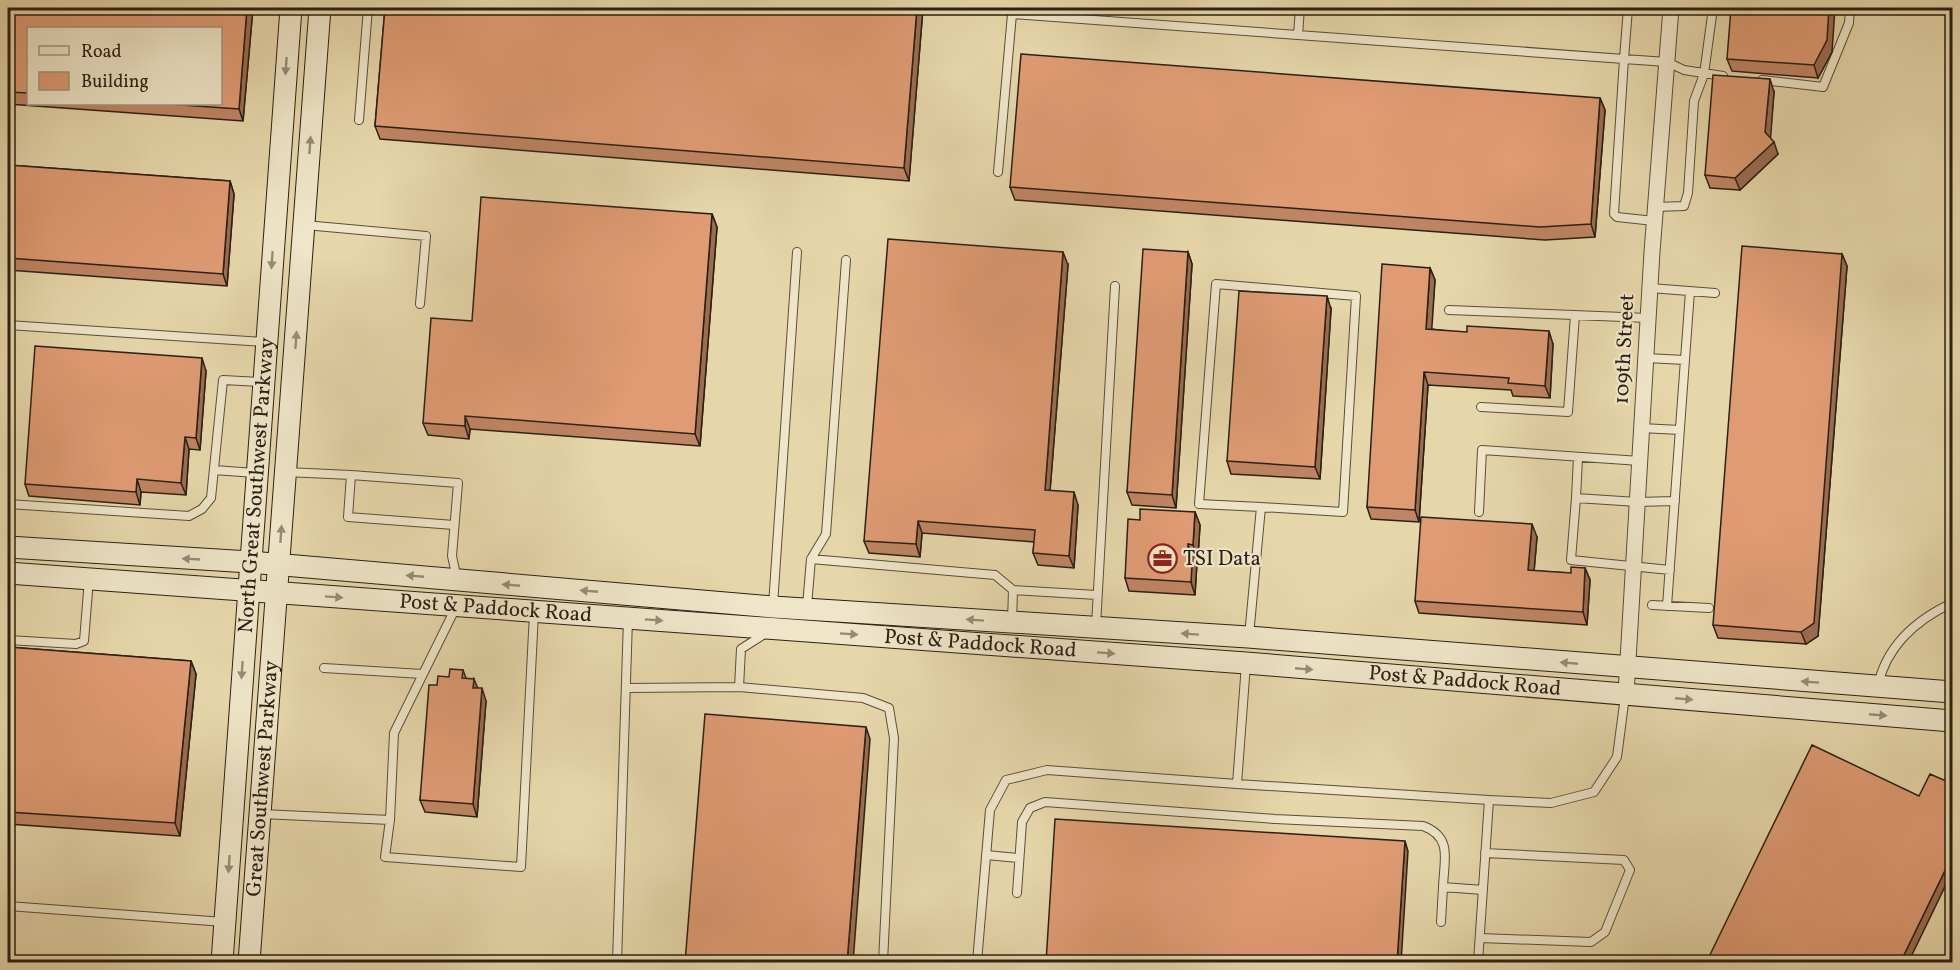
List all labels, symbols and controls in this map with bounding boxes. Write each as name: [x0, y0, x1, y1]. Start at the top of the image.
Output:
legend: [27, 27, 222, 105]
text: Road: [81, 40, 122, 65]
one-way arrow: [282, 56, 291, 75]
text: Building: [81, 70, 149, 95]
one-way arrow: [306, 136, 315, 155]
one-way arrow: [267, 251, 277, 270]
street label: 109th Street: [1608, 293, 1642, 405]
one-way arrow: [291, 330, 301, 349]
street label: North Great Southwest Parkway: [231, 336, 282, 634]
one-way arrow: [276, 524, 285, 543]
office icon: TSI Data: [1146, 543, 1178, 575]
place label: TSI Data: [1183, 545, 1261, 574]
one-way arrow: [182, 554, 201, 563]
one-way arrow: [405, 571, 424, 581]
one-way arrow: [501, 580, 520, 589]
one-way arrow: [580, 586, 599, 596]
street label: Post & Paddock Road: [398, 587, 593, 630]
one-way arrow: [325, 592, 344, 601]
one-way arrow: [645, 615, 664, 625]
one-way arrow: [965, 615, 984, 624]
street label: Post & Paddock Road: [883, 622, 1078, 665]
one-way arrow: [1181, 629, 1200, 638]
one-way arrow: [839, 630, 858, 639]
one-way arrow: [1097, 649, 1116, 658]
one-way arrow: [1559, 658, 1578, 668]
street label: Great Southwest Parkway: [239, 659, 286, 898]
street label: Post & Paddock Road: [1368, 659, 1562, 703]
one-way arrow: [238, 660, 247, 679]
one-way arrow: [1295, 664, 1314, 674]
one-way arrow: [1801, 677, 1820, 686]
one-way arrow: [1674, 694, 1693, 704]
one-way arrow: [1869, 710, 1888, 720]
one-way arrow: [225, 855, 234, 874]

